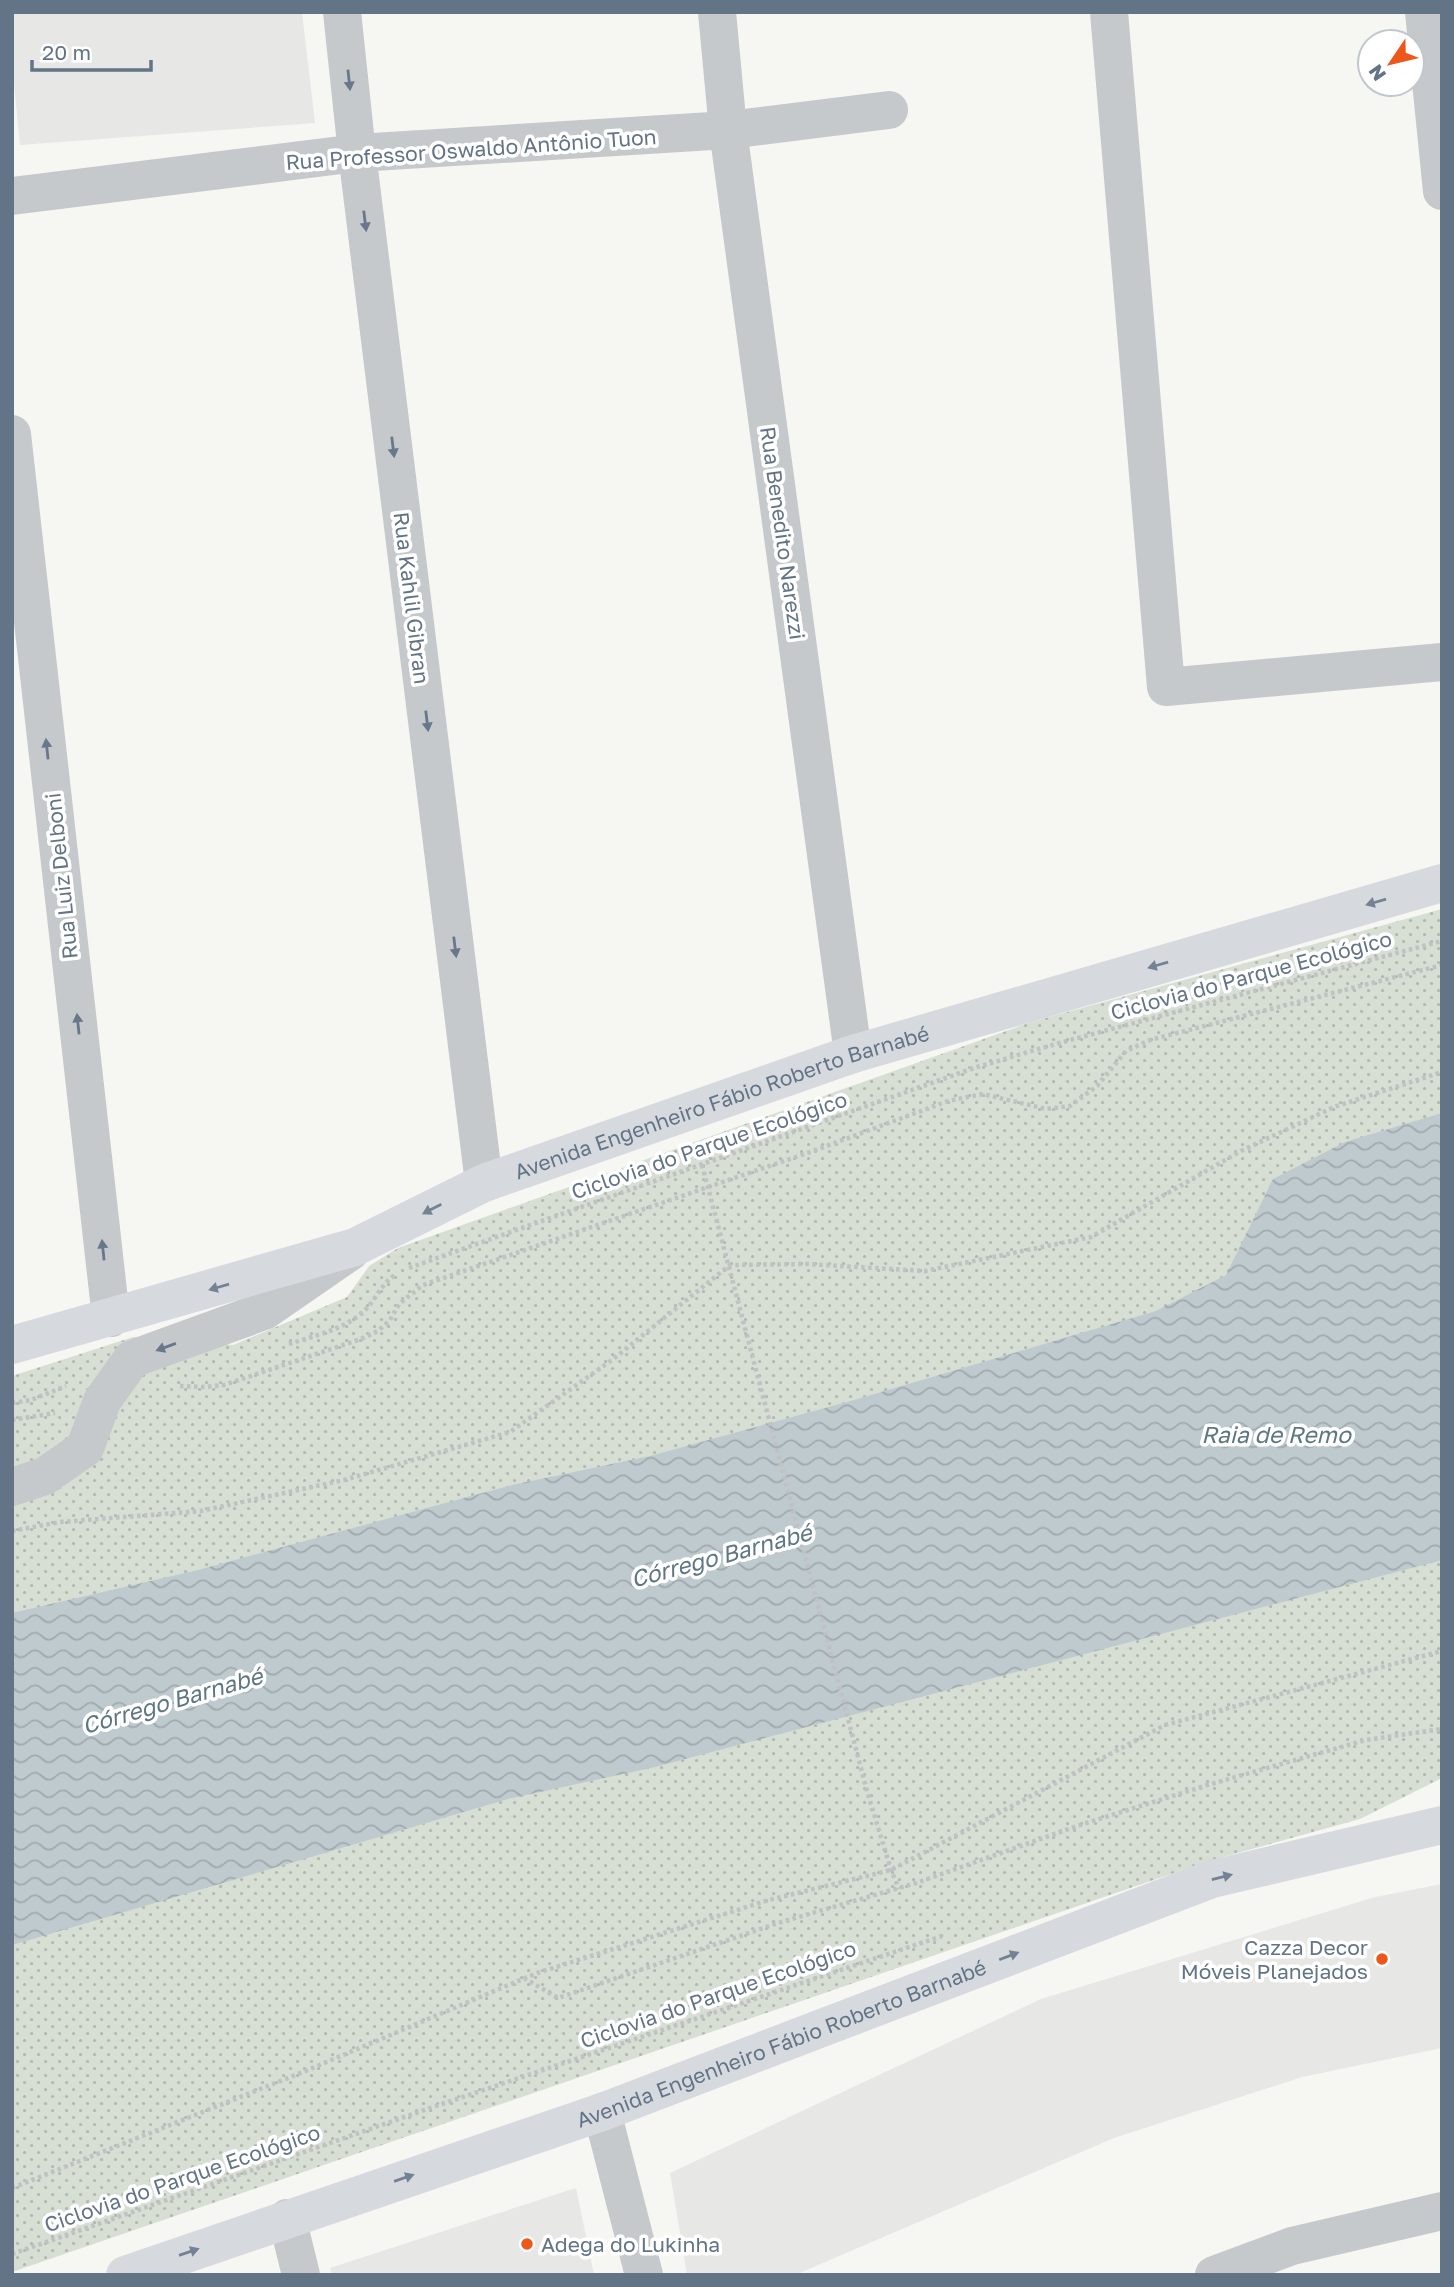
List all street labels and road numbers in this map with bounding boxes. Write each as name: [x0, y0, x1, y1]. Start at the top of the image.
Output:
street label: Rua Professor Oswaldo Antônio Tuon: [285, 123, 657, 175]
street label: Rua Benedito Narezzi: [755, 425, 811, 641]
street label: Rua Kahlil Gibran: [389, 510, 435, 686]
street label: Rua Luiz Delboni: [39, 792, 83, 960]
street label: Ciclovia do Parque Ecológico: [1108, 925, 1394, 1025]
street label: Avenida Engenheiro Fábio Roberto Barnabé: [511, 1020, 932, 1184]
street label: Ciclovia do Parque Ecológico: [568, 1085, 850, 1205]
street label: Ciclovia do Parque Ecológico: [577, 1934, 859, 2054]
street label: Avenida Engenheiro Fábio Roberto Barnabé: [573, 1954, 990, 2133]
street label: Ciclovia do Parque Ecológico: [41, 2118, 323, 2238]

